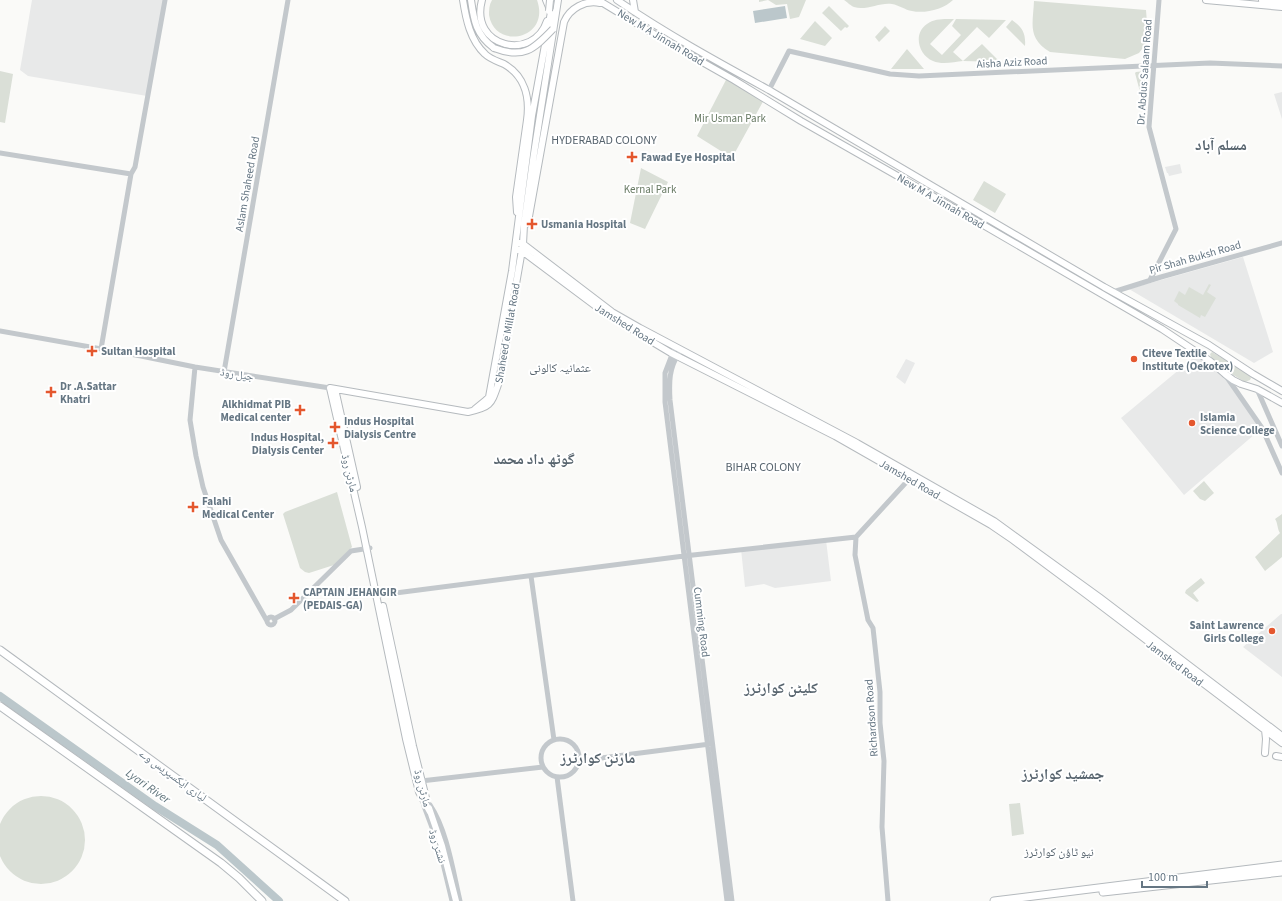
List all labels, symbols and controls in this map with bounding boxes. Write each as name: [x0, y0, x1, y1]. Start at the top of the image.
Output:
street label: New M A Jinnah Road: [615, 6, 707, 69]
street label: Dr. Abdus Salaam Road: [1133, 19, 1156, 125]
street label: Aisha Aziz Road: [976, 53, 1048, 72]
park label: Mir Usman Park: [694, 111, 766, 126]
district label: HYDERABAD COLONY: [551, 132, 657, 149]
street label: Aslam Shaheed Road: [232, 135, 263, 233]
district label: مسلم آباد: [1195, 135, 1247, 156]
place label: Fawad Eye Hospital: [641, 150, 736, 165]
marker: Fawad Eye Hospital: [626, 151, 638, 163]
street label: New M A Jinnah Road: [894, 170, 987, 233]
park label: Kernal Park: [624, 182, 677, 197]
place label: Usmania Hospital: [541, 217, 627, 232]
marker: Usmania Hospital: [526, 218, 538, 230]
street label: Pir Shah Buksh Road: [1147, 237, 1243, 278]
street label: Shaheed e Millat Road: [491, 282, 524, 384]
street label: Jamshed Road: [592, 300, 658, 349]
place label: Sultan Hospital: [101, 344, 176, 359]
marker: Sultan Hospital: [86, 345, 98, 357]
place label: Citeve Textile Institute (Oekotex): [1142, 346, 1233, 374]
marker: Citeve Textile Institute (Oekotex): [1129, 354, 1139, 364]
district label: عثمانیہ کالونی: [529, 360, 591, 377]
street label: جیل روڈ: [219, 364, 255, 385]
place label: Dr .A.Sattar Khatri: [60, 379, 117, 407]
marker: Dr .A.Sattar Khatri: [45, 386, 57, 398]
place label: Alkhidmat PIB Medical center: [220, 397, 292, 425]
marker: Alkhidmat PIB Medical center: [294, 404, 306, 416]
place label: Islamia Science College: [1200, 410, 1275, 438]
place label: Indus Hospital Dialysis Centre: [344, 414, 417, 442]
marker: Islamia Science College: [1187, 418, 1197, 428]
marker: Indus Hospital Dialysis Centre: [329, 421, 341, 433]
place label: Indus Hospital, Dialysis Center: [251, 430, 325, 458]
marker: Indus Hospital, Dialysis Center: [327, 437, 339, 449]
district label: گوٹھ داد محمد: [493, 449, 575, 470]
street label: مارٹن روڈ: [338, 453, 361, 494]
street label: Jamshed Road: [877, 456, 943, 503]
district label: BIHAR COLONY: [725, 459, 801, 476]
place label: Falahi Medical Center: [202, 494, 275, 522]
marker: Falahi Medical Center: [187, 501, 199, 513]
place label: CAPTAIN JEHANGIR (PEDAIS-GA): [303, 585, 397, 613]
street label: Cumming Road: [690, 586, 713, 658]
marker: CAPTAIN JEHANGIR (PEDAIS-GA): [288, 592, 300, 604]
place label: Saint Lawrence Girls College: [1190, 618, 1264, 646]
marker: Saint Lawrence Girls College: [1267, 626, 1277, 636]
street label: Jamshed Road: [1143, 637, 1206, 690]
district label: کلیٹن کوارٹرز: [743, 678, 818, 699]
street label: Richardson Road: [861, 679, 882, 757]
street label: لیاری ایکسپریس وے: [136, 746, 210, 805]
district label: مارٹن کوارٹرز: [560, 748, 635, 769]
district label: جمشید کوارٹرز: [1021, 764, 1105, 785]
water label: Lyari River: [122, 765, 174, 808]
street label: مارٹن روڈ: [410, 768, 435, 809]
street label: نشتر روڈ: [425, 827, 450, 865]
district label: نیو ٹاؤن کوارٹرز: [1023, 844, 1094, 861]
scale bar: [1142, 863, 1207, 889]
text: 100 m: [1148, 869, 1178, 886]

